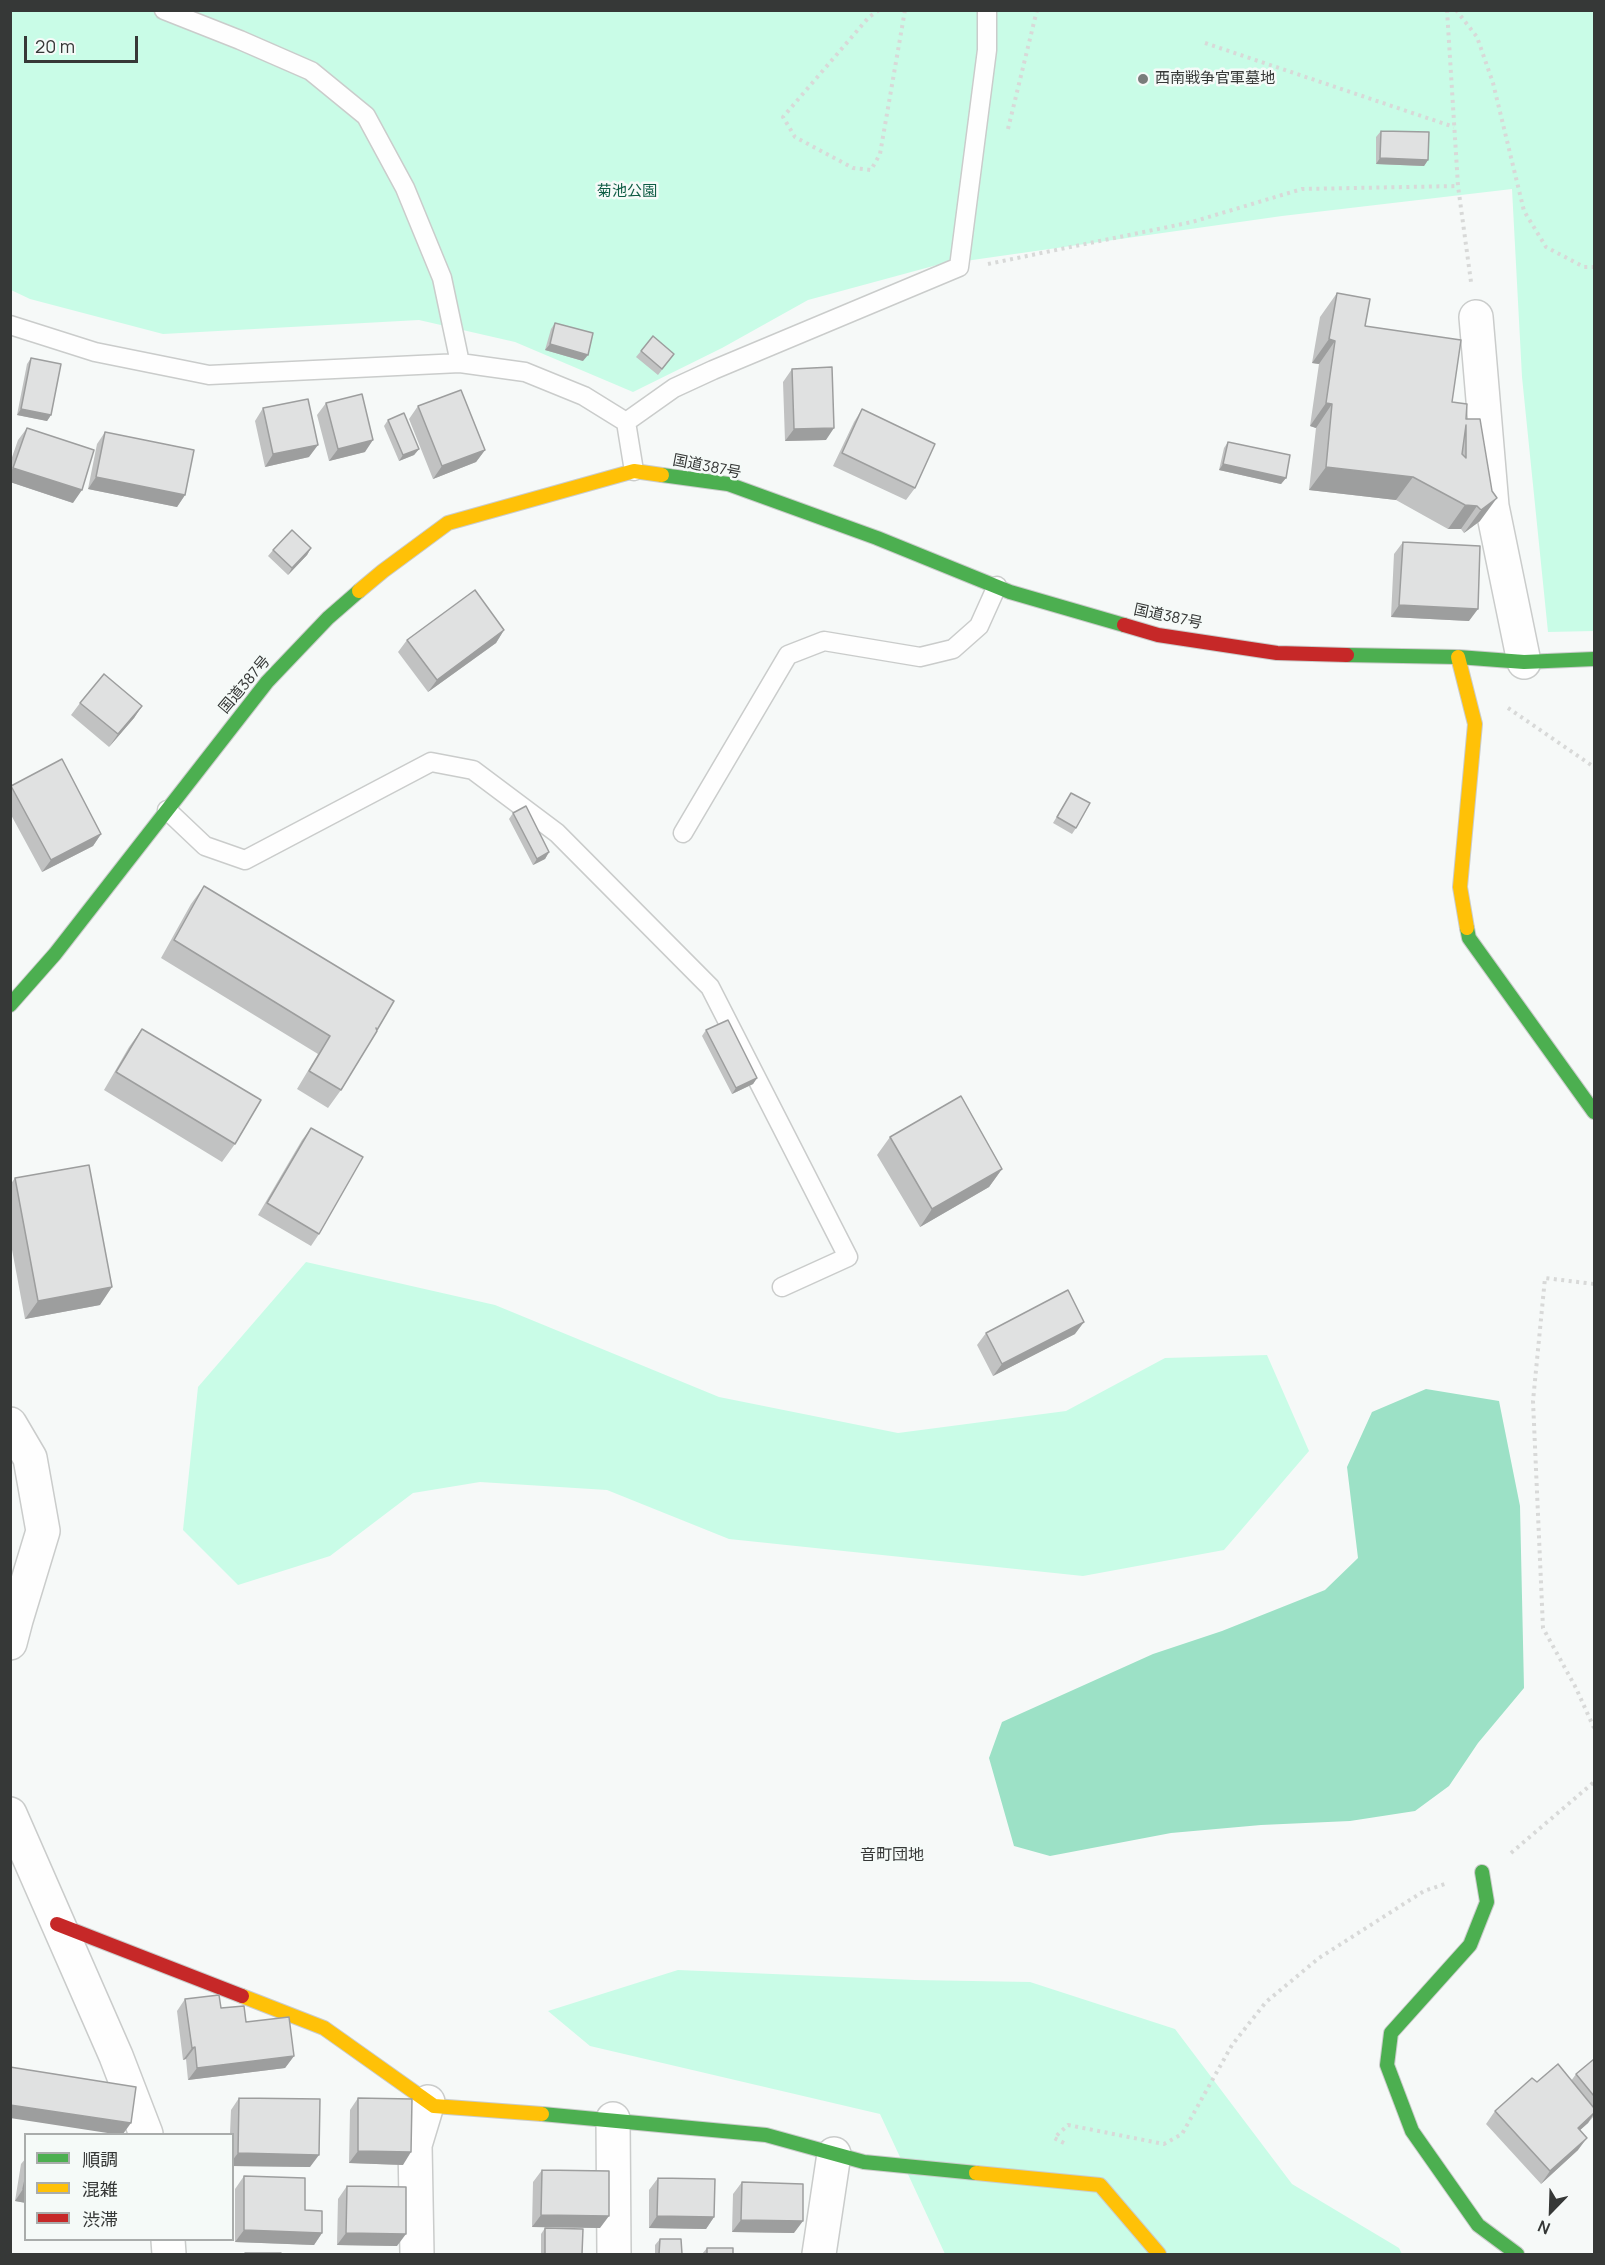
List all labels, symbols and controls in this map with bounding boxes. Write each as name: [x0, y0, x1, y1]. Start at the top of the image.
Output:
scale bar: [27, 24, 141, 62]
text: 20 m: [35, 34, 75, 58]
place label: 西南戦争官軍墓地: [1155, 70, 1275, 88]
marker: 西南戦争官軍墓地: [1136, 72, 1150, 86]
park label: 菊池公園: [597, 183, 657, 201]
street label: 国道387号: [671, 452, 743, 482]
street label: 国道387号: [1132, 601, 1204, 633]
street label: 国道387号: [216, 653, 274, 717]
district label: 音町団地: [860, 1846, 924, 1866]
legend: [24, 2133, 234, 2241]
text: 順調: [82, 2147, 118, 2171]
text: 混雑: [82, 2177, 118, 2201]
north arrow: [1521, 2181, 1581, 2241]
text: 渋滞: [82, 2207, 118, 2231]
text: N: [1534, 2215, 1554, 2240]

